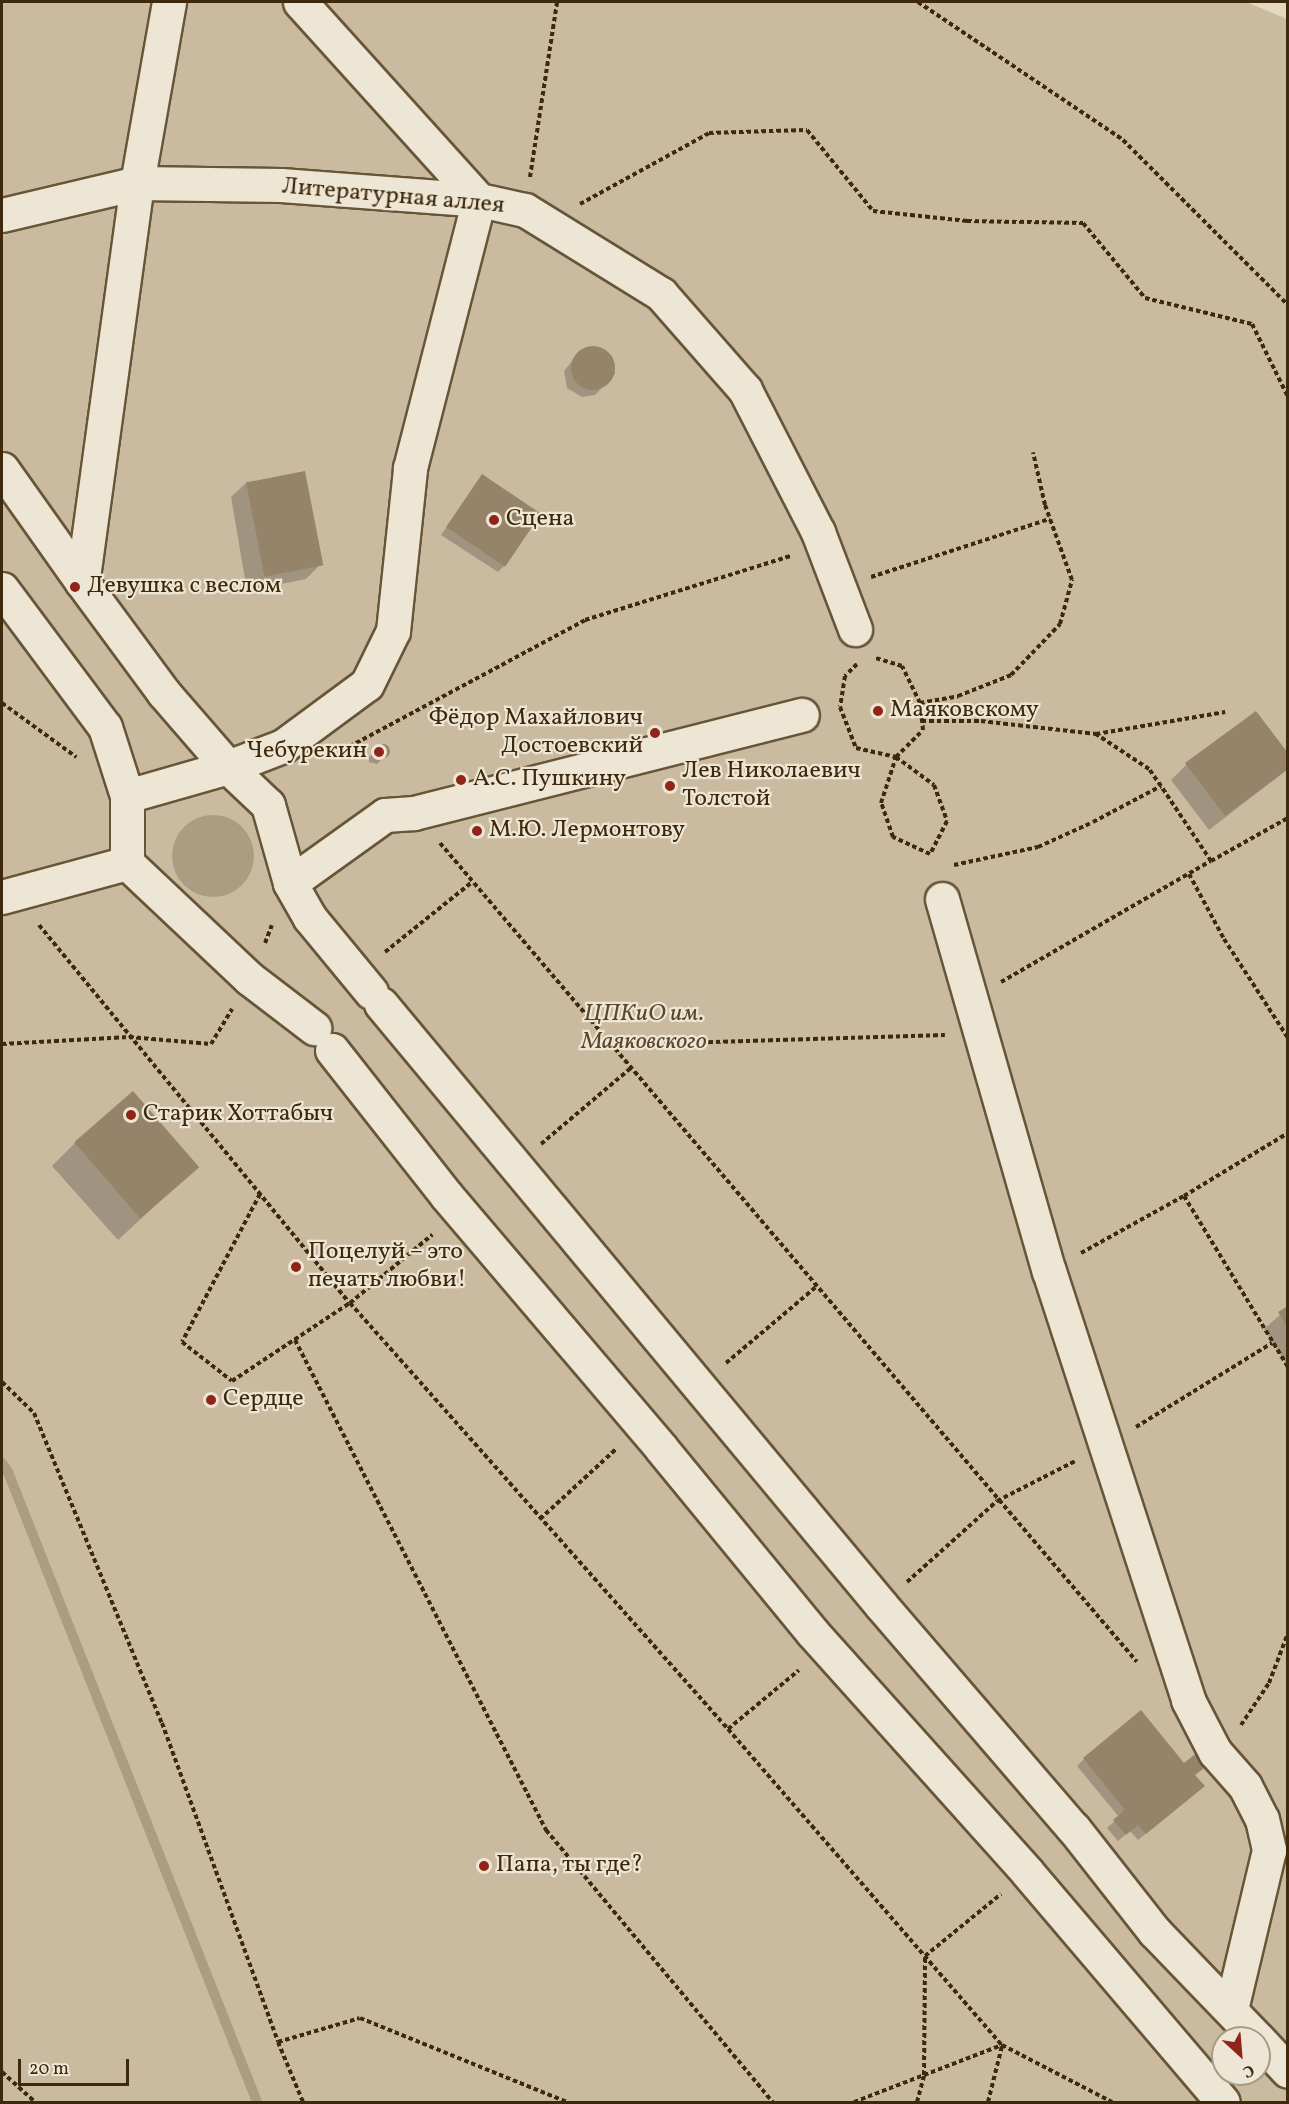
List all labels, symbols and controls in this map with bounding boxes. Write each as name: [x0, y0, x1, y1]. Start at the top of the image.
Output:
street label: Литературная аллея: [280, 173, 506, 221]
place label: Сцена: [506, 506, 574, 534]
marker: Сцена: [487, 513, 501, 527]
place label: Девушка с веслом: [87, 573, 281, 601]
marker: Девушка с веслом: [68, 580, 82, 594]
place label: Маяковскому: [890, 697, 1039, 725]
marker: Маяковскому: [871, 704, 885, 718]
place label: Фёдор Махайлович Достоевский: [429, 705, 643, 761]
marker: Фёдор Махайлович Достоевский: [648, 726, 662, 740]
place label: Чебурекин: [246, 738, 367, 766]
marker: Чебурекин: [372, 745, 386, 759]
place label: Лев Николаевич Толстой: [682, 758, 861, 814]
place label: А.С. Пушкину: [473, 766, 626, 794]
marker: А.С. Пушкину: [454, 773, 468, 787]
marker: Лев Николаевич Толстой: [663, 779, 677, 793]
place label: М.Ю. Лермонтову: [489, 817, 685, 845]
marker: М.Ю. Лермонтову: [470, 824, 484, 838]
park label: ЦПКиО им. Маяковского: [581, 1001, 707, 1057]
place label: Старик Хоттабыч: [143, 1101, 333, 1129]
marker: Старик Хоттабыч: [124, 1108, 138, 1122]
place label: Поцелуй – это печать любви!: [308, 1239, 467, 1295]
marker: Поцелуй – это печать любви!: [289, 1260, 303, 1274]
place label: Сердце: [223, 1386, 304, 1414]
marker: Сердце: [204, 1393, 218, 1407]
place label: Папа, ты где?: [496, 1852, 644, 1880]
marker: Папа, ты где?: [477, 1859, 491, 1873]
north arrow: [1211, 2026, 1271, 2086]
scale bar: [21, 2047, 132, 2085]
text: 20 m: [29, 2057, 69, 2082]
text: С: [1239, 2058, 1257, 2083]

